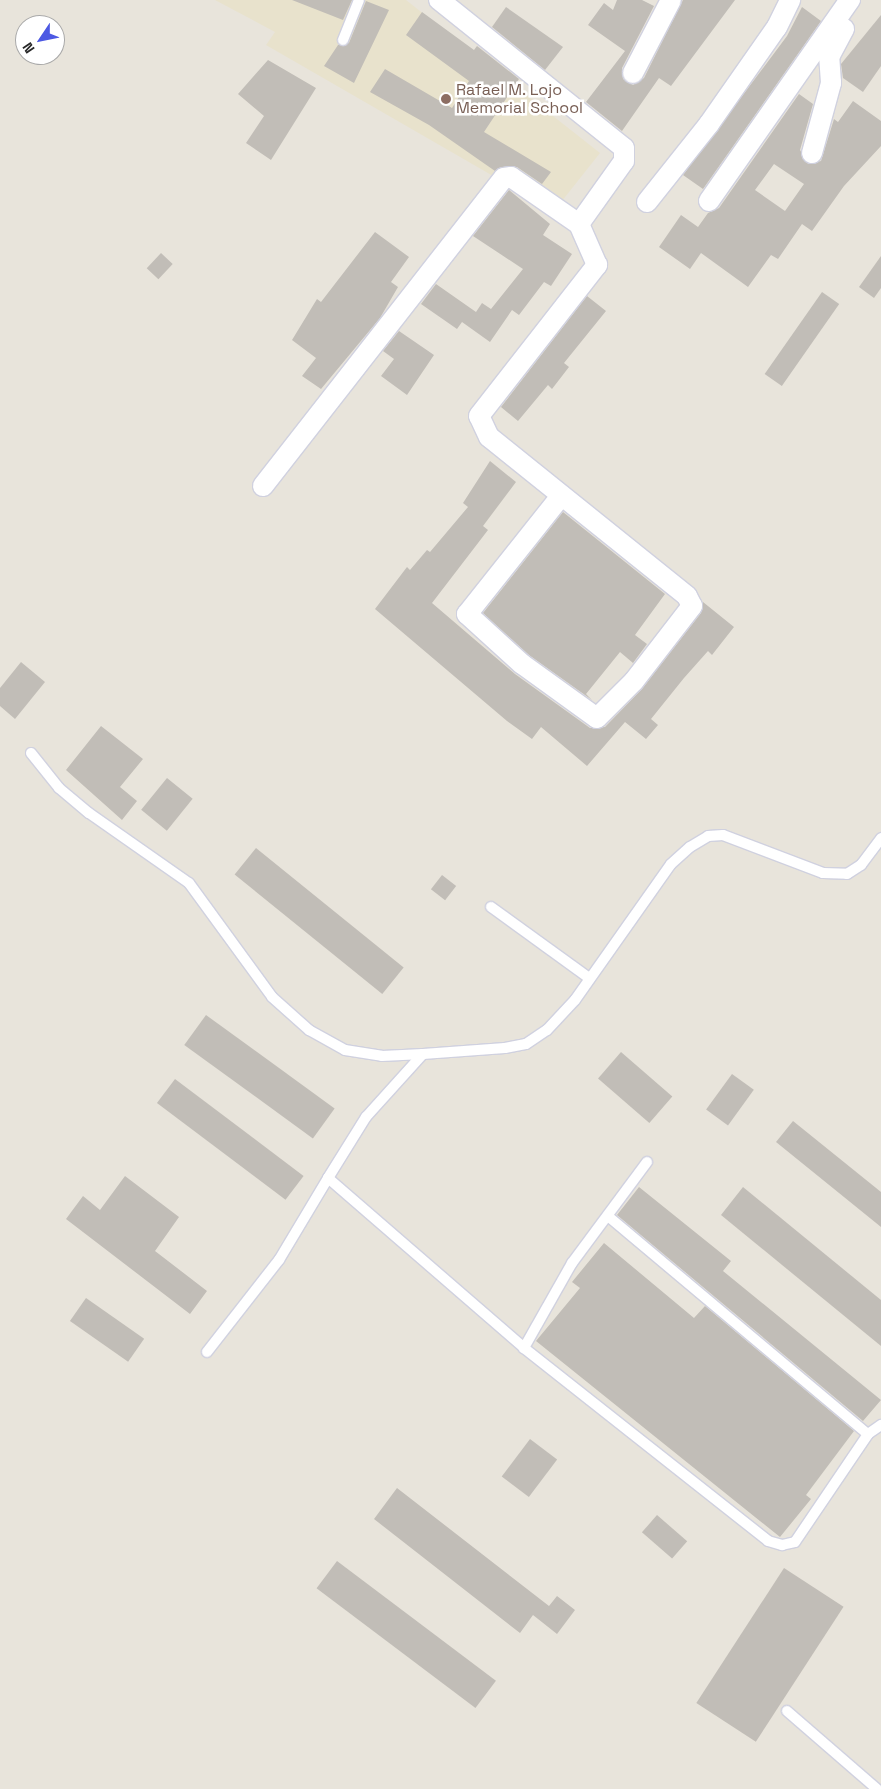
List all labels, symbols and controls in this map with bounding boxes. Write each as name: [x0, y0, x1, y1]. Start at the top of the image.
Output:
north arrow: [15, 15, 65, 65]
text: N: [18, 39, 38, 57]
place label: Rafael M. Lojo Memorial School: [456, 80, 583, 118]
marker: Rafael M. Lojo Memorial School: [440, 93, 452, 105]

